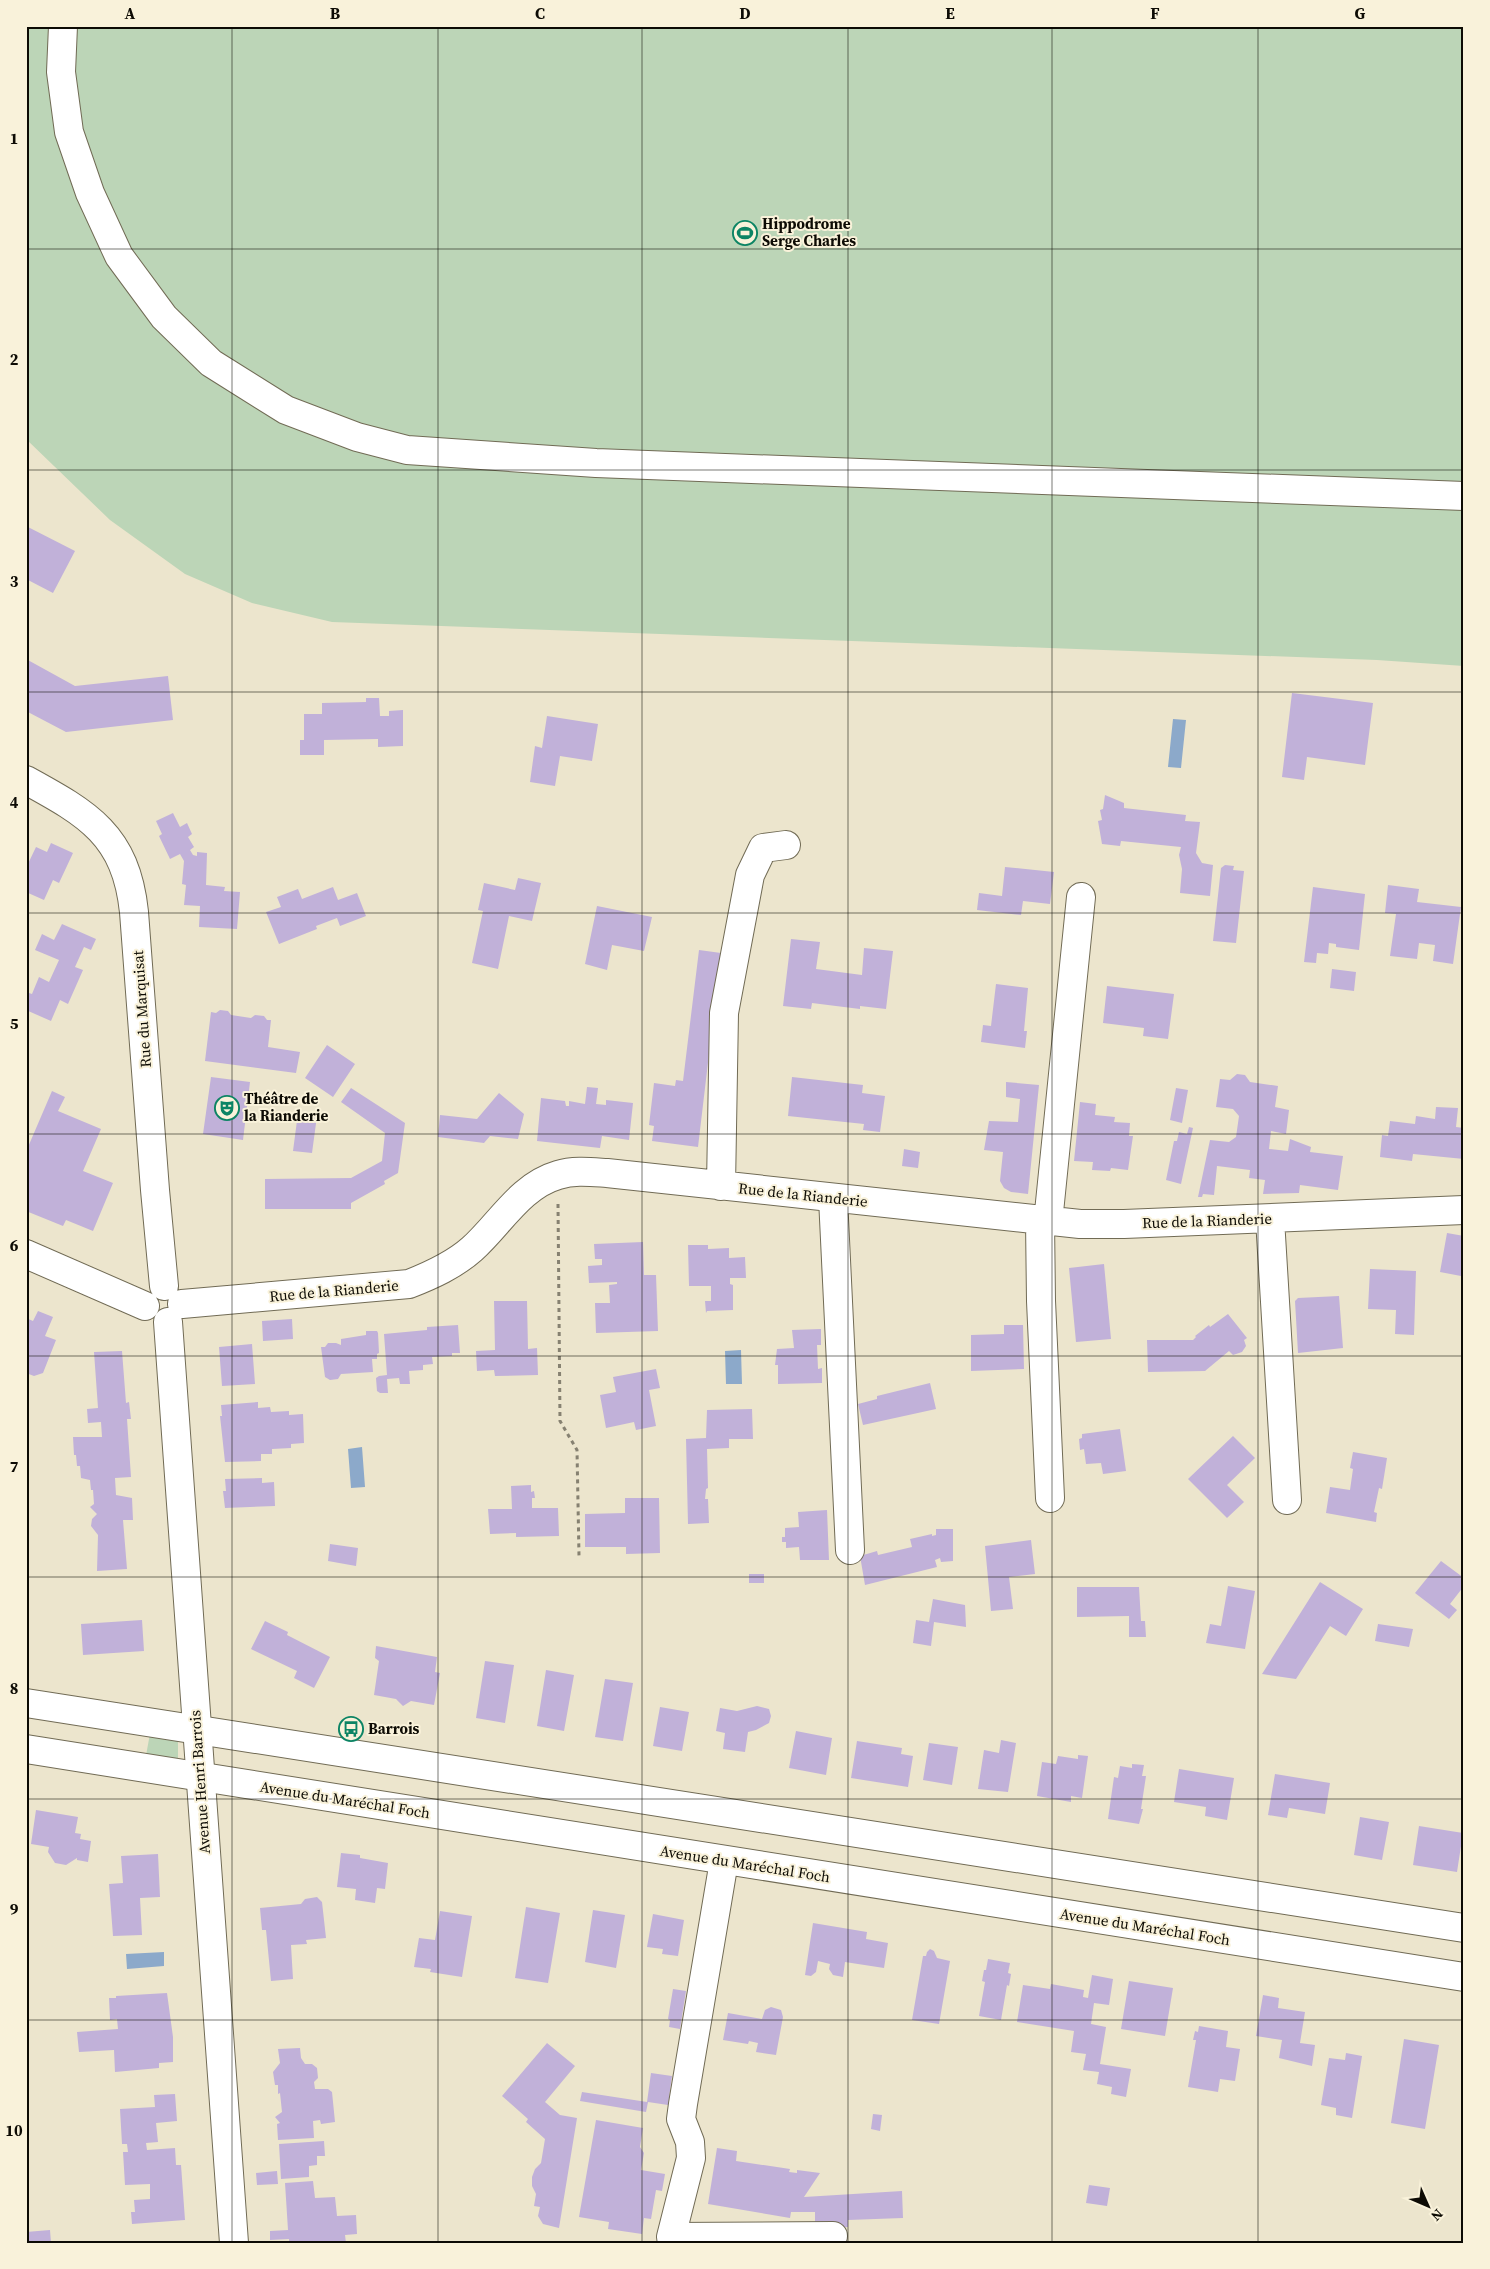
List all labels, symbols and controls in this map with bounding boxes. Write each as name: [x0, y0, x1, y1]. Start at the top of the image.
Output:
text: A: [125, 2, 136, 24]
text: B: [330, 2, 341, 24]
text: C: [535, 2, 545, 24]
text: D: [739, 2, 751, 24]
text: E: [945, 2, 955, 24]
text: F: [1150, 2, 1160, 24]
text: G: [1355, 2, 1366, 24]
text: 1: [10, 127, 18, 149]
place label: Hippodrome Serge Charles: [762, 213, 856, 251]
sports icon: Hippodrome Serge Charles: [732, 220, 758, 246]
text: 2: [10, 348, 19, 370]
text: 3: [10, 570, 19, 592]
text: 4: [10, 791, 19, 813]
street label: Rue du Marquisat: [127, 950, 156, 1068]
text: 5: [10, 1012, 19, 1034]
place label: Théâtre de la Rianderie: [244, 1088, 328, 1126]
theatre icon: Théâtre de la Rianderie: [214, 1095, 240, 1121]
street label: Rue de la Rianderie: [737, 1177, 869, 1212]
street label: Rue de la Rianderie: [1142, 1208, 1273, 1233]
text: 6: [10, 1234, 19, 1256]
street label: Rue de la Rianderie: [268, 1274, 400, 1307]
text: 7: [10, 1455, 19, 1477]
text: 8: [10, 1677, 18, 1699]
street label: Avenue Henri Barrois: [184, 1709, 215, 1855]
bus stop icon: Barrois: [338, 1716, 364, 1742]
place label: Barrois: [368, 1718, 420, 1739]
street label: Avenue du Maréchal Foch: [258, 1776, 432, 1823]
street label: Avenue du Maréchal Foch: [658, 1840, 832, 1887]
text: 9: [10, 1898, 19, 1920]
street label: Avenue du Maréchal Foch: [1058, 1903, 1232, 1950]
text: 10: [5, 2119, 23, 2141]
north arrow: [1402, 2182, 1452, 2232]
text: N: [1427, 2205, 1448, 2226]

